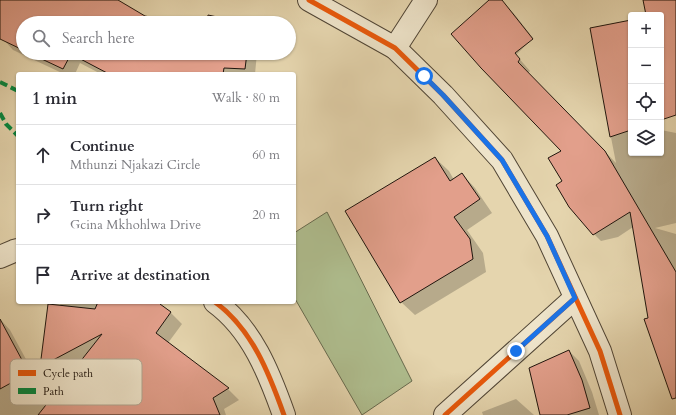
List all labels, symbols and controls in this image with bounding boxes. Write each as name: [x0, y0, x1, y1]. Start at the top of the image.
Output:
map controls: [628, 12, 664, 156]
button: +: [628, 12, 664, 48]
search box: [16, 16, 296, 60]
icon: search: [30, 27, 52, 49]
text: Search here: [62, 28, 135, 48]
button: −: [628, 48, 664, 84]
route start: [415, 67, 433, 85]
button: locate: [628, 84, 664, 120]
text: 1 min: [32, 87, 77, 110]
text: Walk · 80 m: [212, 89, 280, 107]
button: layers: [628, 120, 664, 156]
text: Continue: [70, 136, 135, 156]
icon: ahead: [32, 144, 54, 166]
text: 60 m: [252, 146, 280, 164]
text: Mthunzi Njakazi Circle: [70, 156, 200, 174]
text: Turn right: [70, 196, 143, 216]
icon: right: [32, 204, 54, 226]
text: 20 m: [252, 206, 280, 224]
text: Gcina Mkhohlwa Drive: [70, 216, 201, 234]
icon: arrive: [32, 264, 54, 286]
text: Arrive at destination: [70, 265, 210, 285]
route end: [507, 342, 525, 360]
legend: [10, 359, 142, 405]
text: Cycle path: [43, 366, 93, 381]
text: Path: [43, 384, 64, 399]

